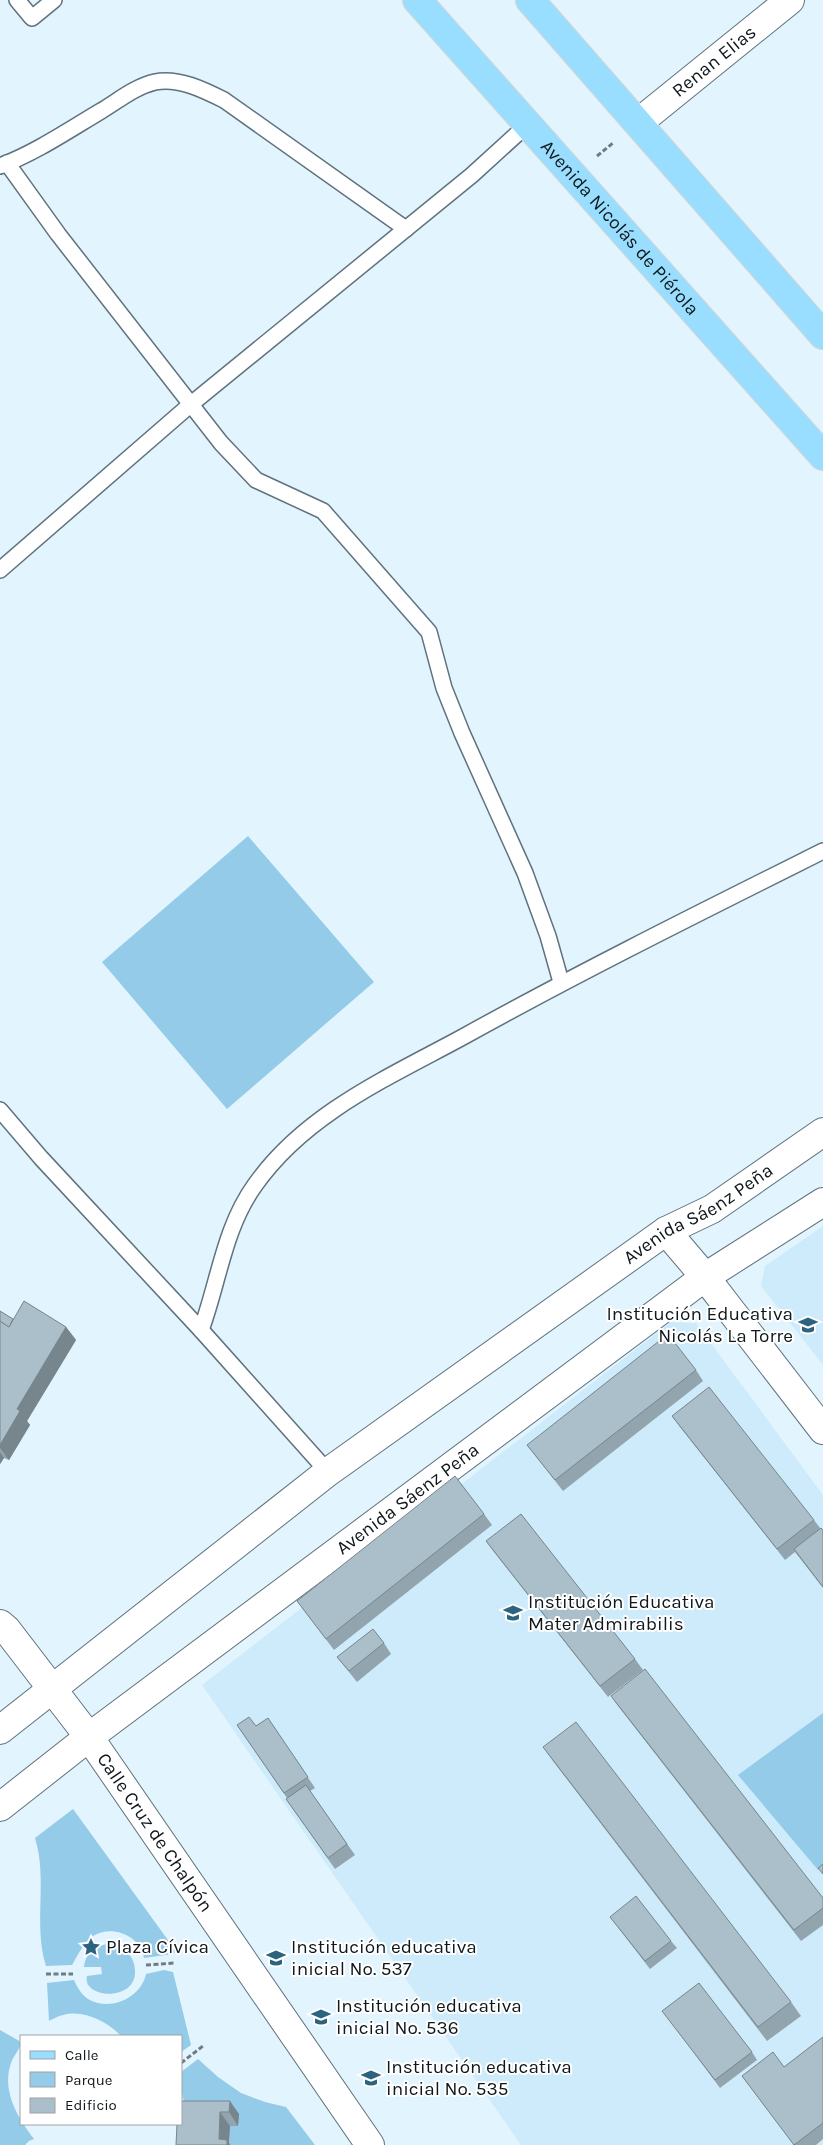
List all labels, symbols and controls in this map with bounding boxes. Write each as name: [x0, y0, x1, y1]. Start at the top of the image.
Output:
street label: Renan Elias: [668, 21, 761, 102]
street label: Avenida Nicolás de Piérola: [536, 136, 704, 320]
street label: Avenida Sáenz Peña: [619, 1159, 777, 1269]
place label: Institución Educativa Nicolás La Torre: [606, 1303, 793, 1347]
school or university icon: Institución Educativa Nicolás La Torre: [797, 1314, 819, 1336]
street label: Avenida Sáenz Peña: [332, 1439, 483, 1559]
place label: Institución Educativa Mater Admirabilis: [528, 1591, 715, 1635]
school or university icon: Institución Educativa Mater Admirabilis: [502, 1602, 524, 1624]
street label: Calle Cruz de Chalpón: [92, 1749, 217, 1916]
place icon: Plaza Cívica: [80, 1936, 102, 1958]
place label: Plaza Cívica: [106, 1936, 209, 1958]
place label: Institución educativa inicial No. 537: [291, 1936, 477, 1980]
school or university icon: Institución educativa inicial No. 537: [265, 1947, 287, 1969]
place label: Institución educativa inicial No. 536: [336, 1995, 522, 2039]
school or university icon: Institución educativa inicial No. 536: [310, 2006, 332, 2028]
legend: [20, 2035, 182, 2125]
text: Calle: [65, 2046, 99, 2064]
place label: Institución educativa inicial No. 535: [386, 2056, 572, 2100]
school or university icon: Institución educativa inicial No. 535: [360, 2067, 382, 2089]
text: Parque: [65, 2071, 113, 2089]
text: Edificio: [65, 2096, 117, 2114]

